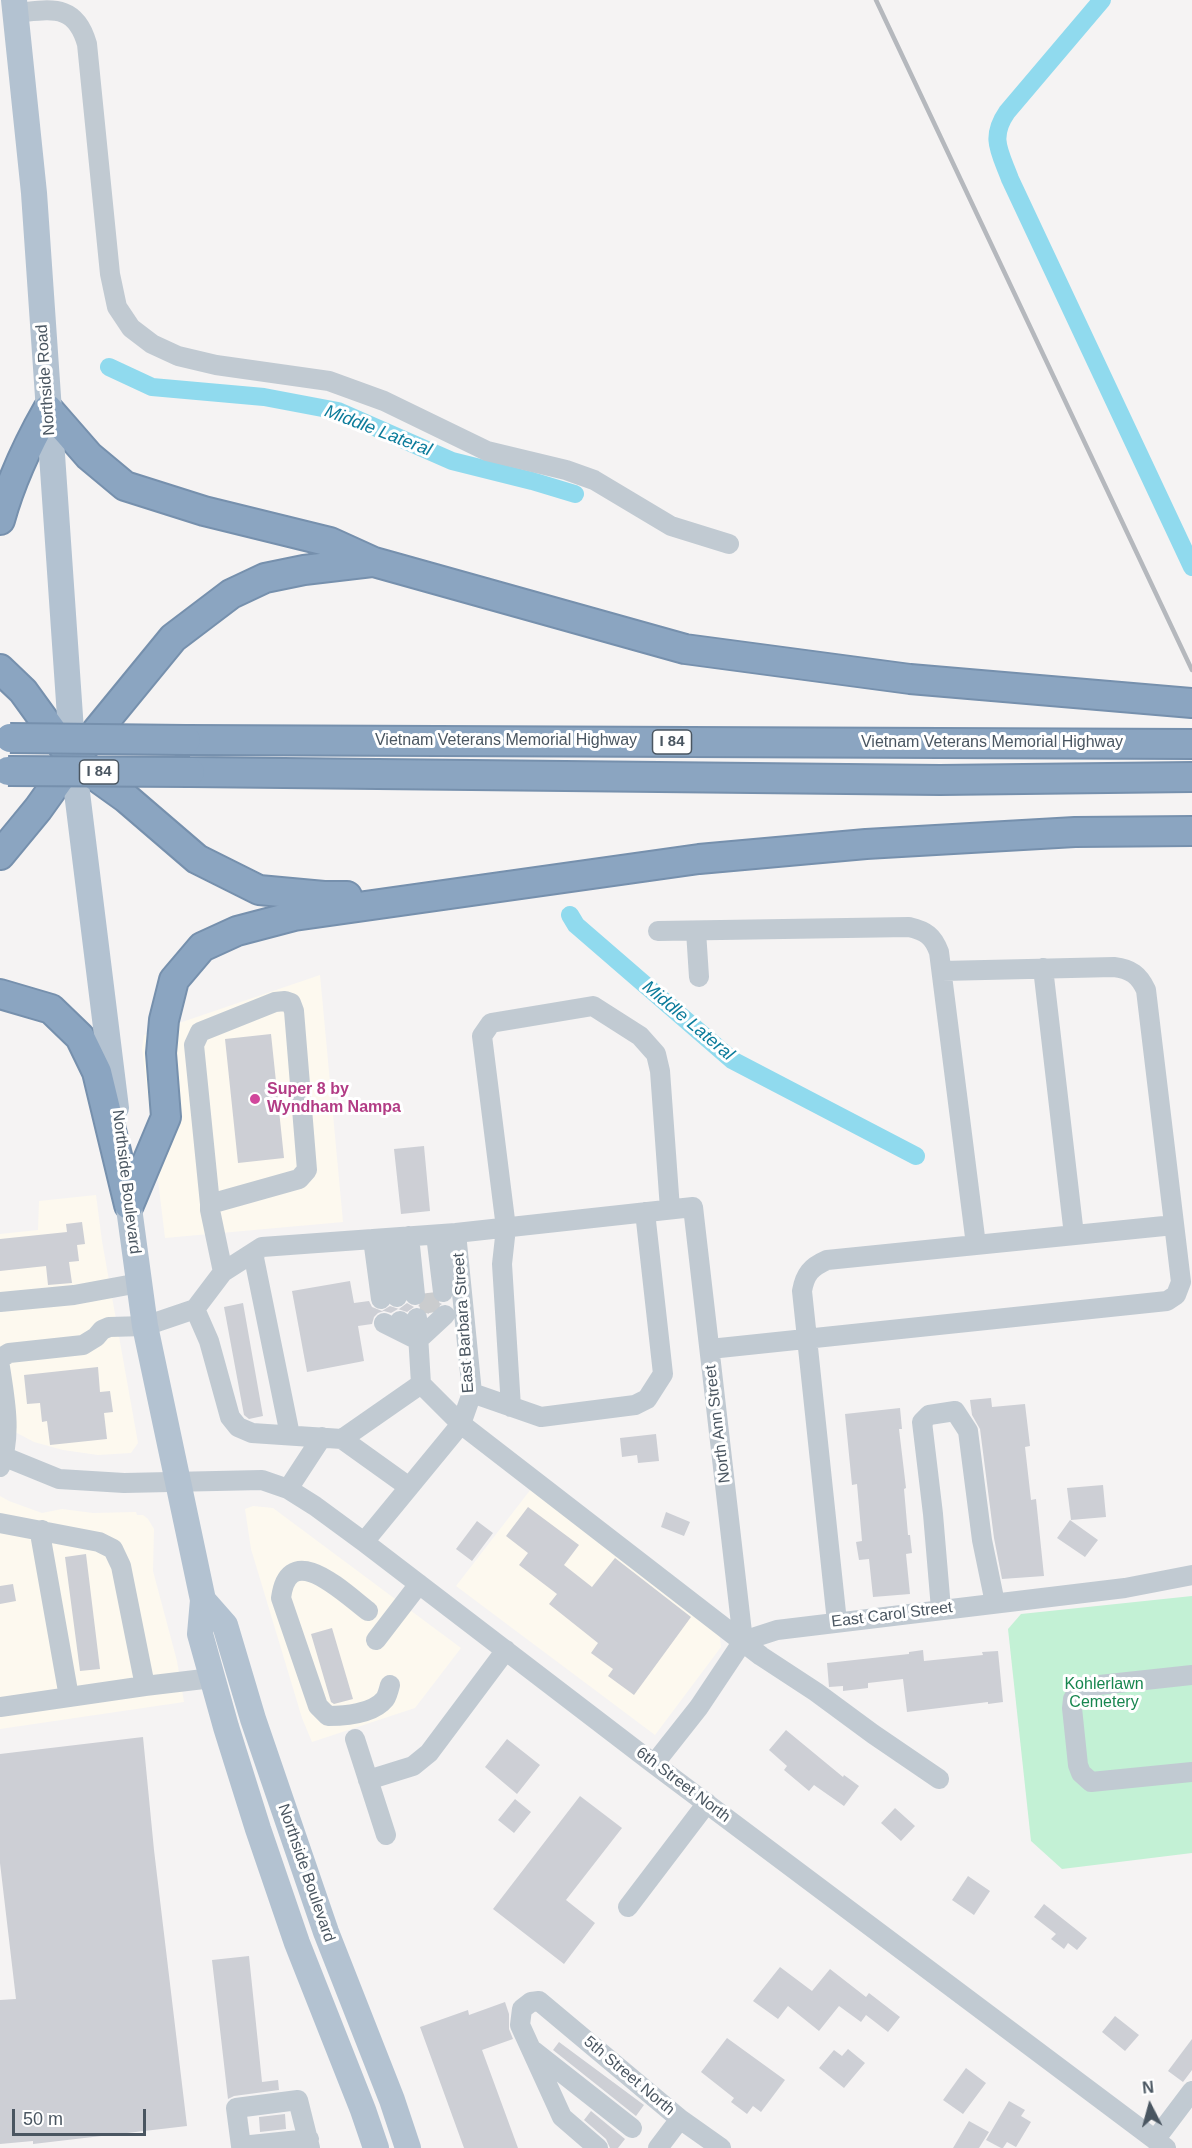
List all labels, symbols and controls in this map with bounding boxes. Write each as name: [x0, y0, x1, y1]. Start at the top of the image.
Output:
street label: Northside Road: [33, 324, 59, 436]
water label: Middle Lateral: [321, 401, 435, 461]
road number: I 84: [652, 730, 692, 754]
street label: Vietnam Veterans Memorial Highway: [375, 731, 637, 751]
street label: Vietnam Veterans Memorial Highway: [861, 733, 1123, 753]
road number: I 84: [80, 760, 118, 784]
water label: Middle Lateral: [638, 976, 738, 1066]
place label: Super 8 by Wyndham Nampa: [267, 1080, 401, 1118]
marker: Super 8 by Wyndham Nampa: [248, 1092, 262, 1106]
street label: Northside Boulevard: [108, 1109, 144, 1255]
street label: East Barbara Street: [450, 1252, 478, 1394]
street label: North Ann Street: [701, 1364, 735, 1484]
street label: East Carol Street: [830, 1598, 954, 1632]
park label: Kohlerlawn Cemetery: [1064, 1675, 1144, 1713]
street label: 6th Street North: [632, 1743, 734, 1827]
street label: Northside Boulevard: [273, 1801, 339, 1945]
street label: 5th Street North: [580, 2032, 678, 2120]
north arrow: [1120, 2076, 1180, 2136]
text: N: [1141, 2079, 1155, 2097]
scale bar: [15, 2097, 148, 2135]
text: 50 m: [23, 2109, 63, 2129]

